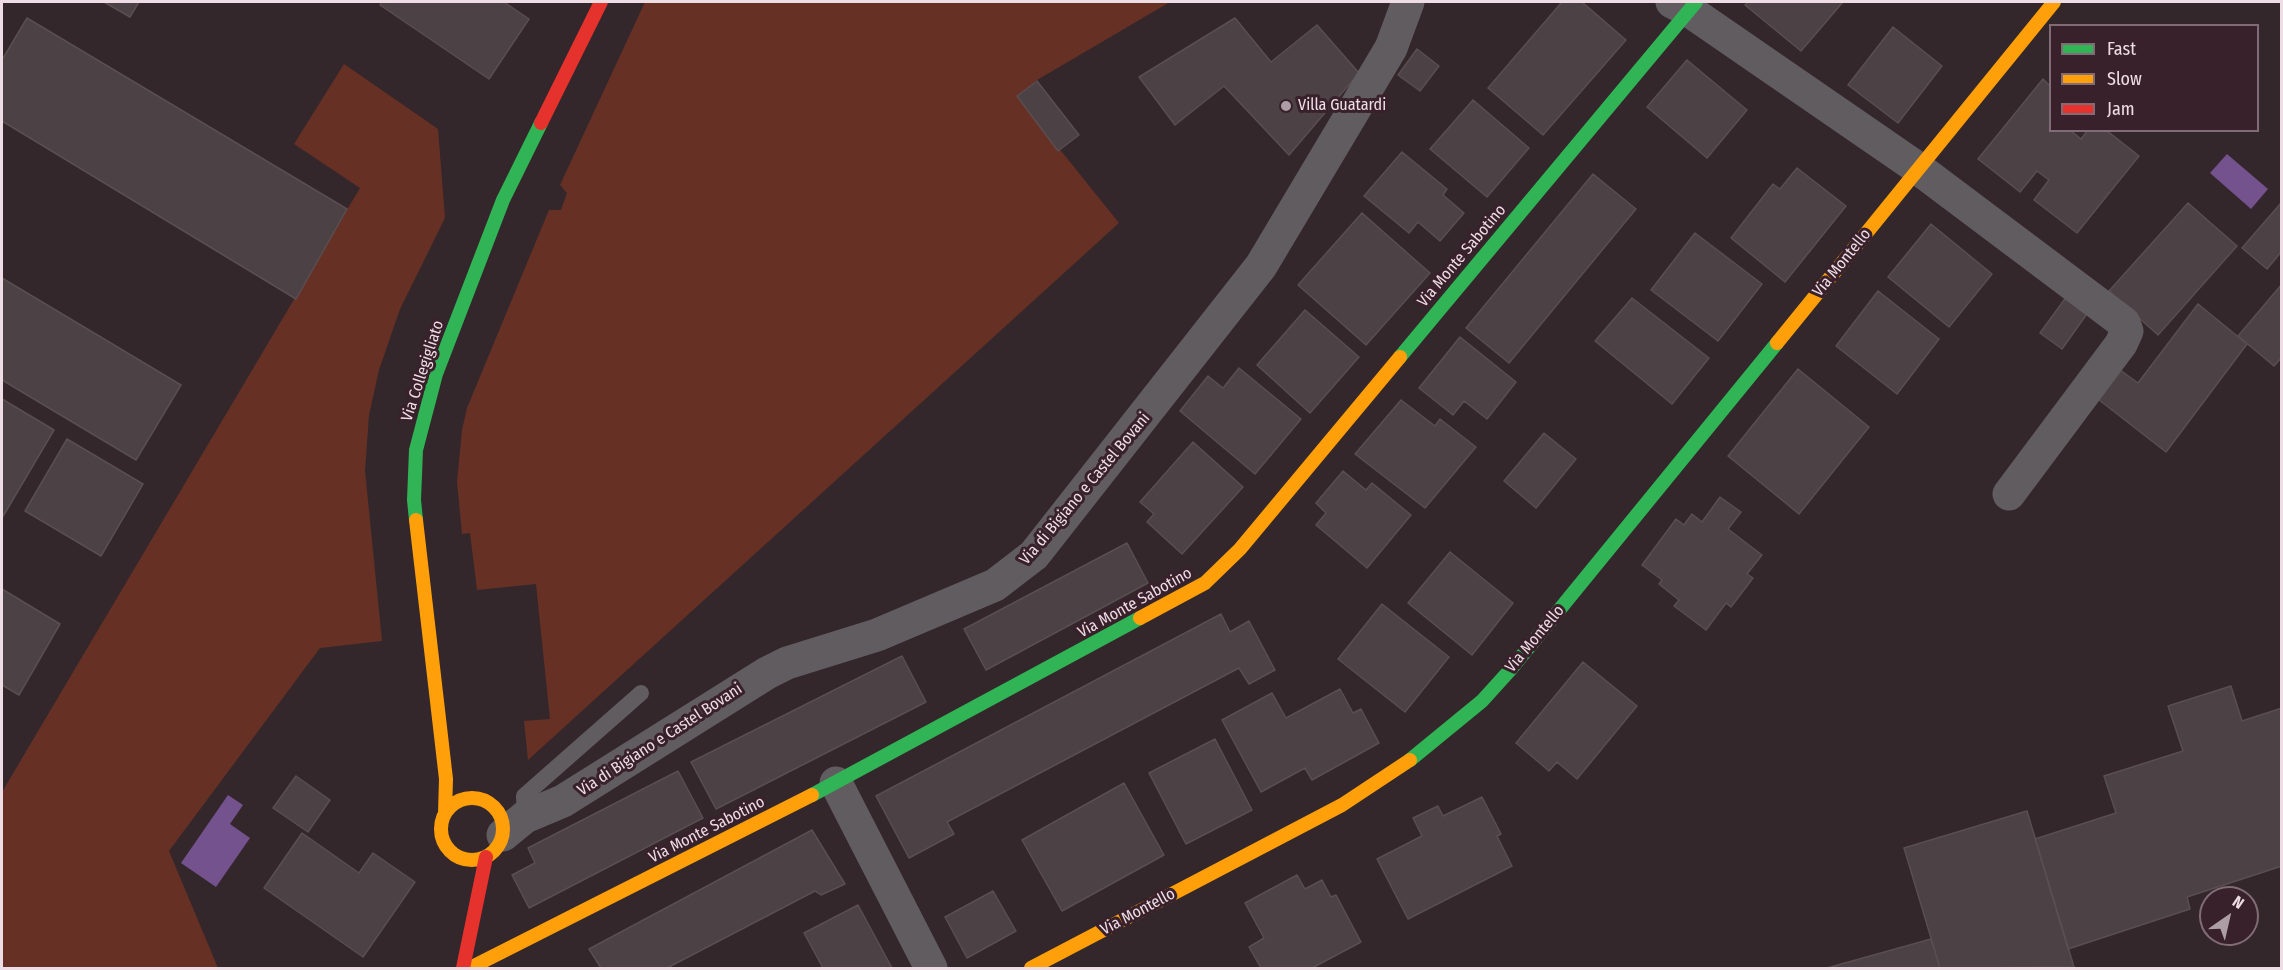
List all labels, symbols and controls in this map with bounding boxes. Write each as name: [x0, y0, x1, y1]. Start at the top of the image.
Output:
legend: [2049, 24, 2259, 132]
text: Fast: [2107, 38, 2136, 60]
text: Slow: [2107, 68, 2142, 90]
place label: Villa Guatardi: [1298, 96, 1386, 116]
text: Jam: [2107, 98, 2135, 120]
marker: Villa Guatardi: [1279, 99, 1293, 113]
street label: Via Monte Sabotino: [1414, 201, 1510, 311]
street label: Via Montello: [1809, 225, 1875, 301]
street label: Via Collegigliato: [398, 318, 448, 424]
street label: Via di Bigiano e Castel Bovani: [1016, 409, 1154, 569]
street label: Via Monte Sabotino: [1075, 564, 1195, 642]
street label: Via Montello: [1501, 602, 1569, 676]
street label: Via di Bigiano e Castel Bovani: [574, 680, 746, 800]
street label: Via Monte Sabotino: [646, 793, 768, 867]
street label: Via Montello: [1097, 884, 1179, 940]
north arrow: [2199, 886, 2259, 946]
text: N: [2229, 892, 2248, 913]

